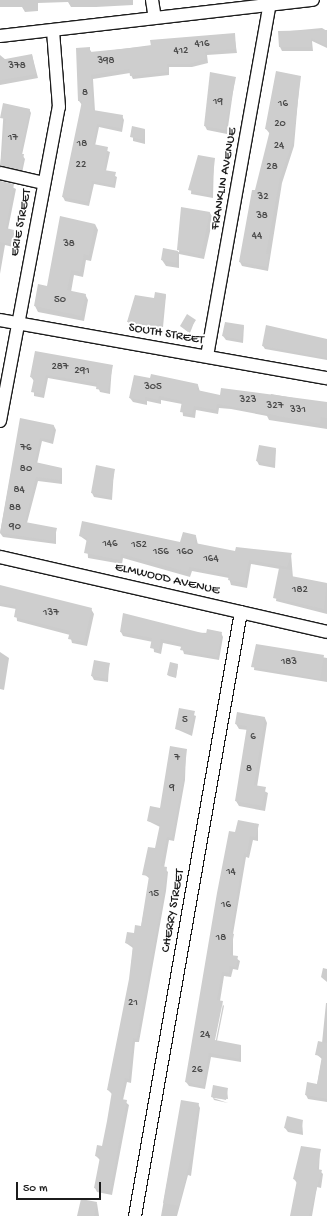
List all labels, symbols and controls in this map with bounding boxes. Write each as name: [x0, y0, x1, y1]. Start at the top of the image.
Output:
house number: 416: [194, 37, 210, 51]
house number: 412: [173, 44, 189, 58]
house number: 398: [97, 54, 115, 68]
house number: 378: [8, 59, 26, 73]
house number: 8: [82, 86, 88, 100]
house number: 19: [213, 95, 223, 109]
house number: 16: [278, 97, 288, 111]
house number: 20: [274, 117, 286, 131]
street label: FRANKLIN AVENUE: [208, 127, 242, 231]
house number: 17: [8, 131, 18, 145]
house number: 18: [77, 137, 87, 151]
house number: 24: [274, 139, 284, 153]
house number: 22: [76, 158, 86, 172]
house number: 28: [266, 160, 278, 174]
street label: ERIE STREET: [8, 188, 36, 258]
house number: 32: [257, 190, 269, 204]
house number: 38: [256, 209, 268, 223]
house number: 44: [252, 229, 262, 243]
house number: 38: [63, 237, 75, 251]
house number: 50: [54, 293, 66, 307]
street label: SOUTH STREET: [127, 321, 205, 349]
house number: 287: [51, 360, 69, 374]
house number: 291: [74, 364, 90, 378]
house number: 305: [144, 380, 162, 394]
house number: 323: [240, 393, 256, 407]
house number: 327: [267, 399, 283, 413]
house number: 331: [290, 403, 306, 417]
house number: 76: [20, 441, 32, 455]
house number: 80: [20, 462, 32, 476]
house number: 84: [13, 483, 25, 497]
house number: 88: [9, 501, 21, 515]
house number: 90: [9, 520, 21, 534]
house number: 146: [102, 537, 118, 551]
house number: 152: [131, 538, 147, 552]
house number: 156: [153, 545, 169, 559]
house number: 160: [177, 545, 193, 559]
house number: 164: [203, 552, 219, 566]
street label: ELMWOOD AVENUE: [113, 560, 221, 600]
house number: 182: [292, 583, 308, 597]
house number: 137: [43, 606, 59, 620]
house number: 183: [281, 655, 297, 669]
house number: 5: [182, 713, 188, 727]
house number: 6: [250, 730, 256, 744]
house number: 7: [174, 751, 180, 765]
house number: 8: [246, 762, 252, 776]
house number: 9: [169, 781, 175, 795]
house number: 14: [226, 865, 236, 879]
street label: CHERRY STREET: [159, 868, 189, 954]
house number: 15: [149, 887, 159, 901]
house number: 16: [221, 898, 231, 912]
house number: 18: [216, 931, 226, 945]
house number: 21: [128, 996, 138, 1010]
house number: 24: [200, 1028, 210, 1042]
house number: 26: [192, 1063, 202, 1077]
scale bar: [18, 1174, 103, 1200]
text: 50 m: [23, 1182, 48, 1196]

